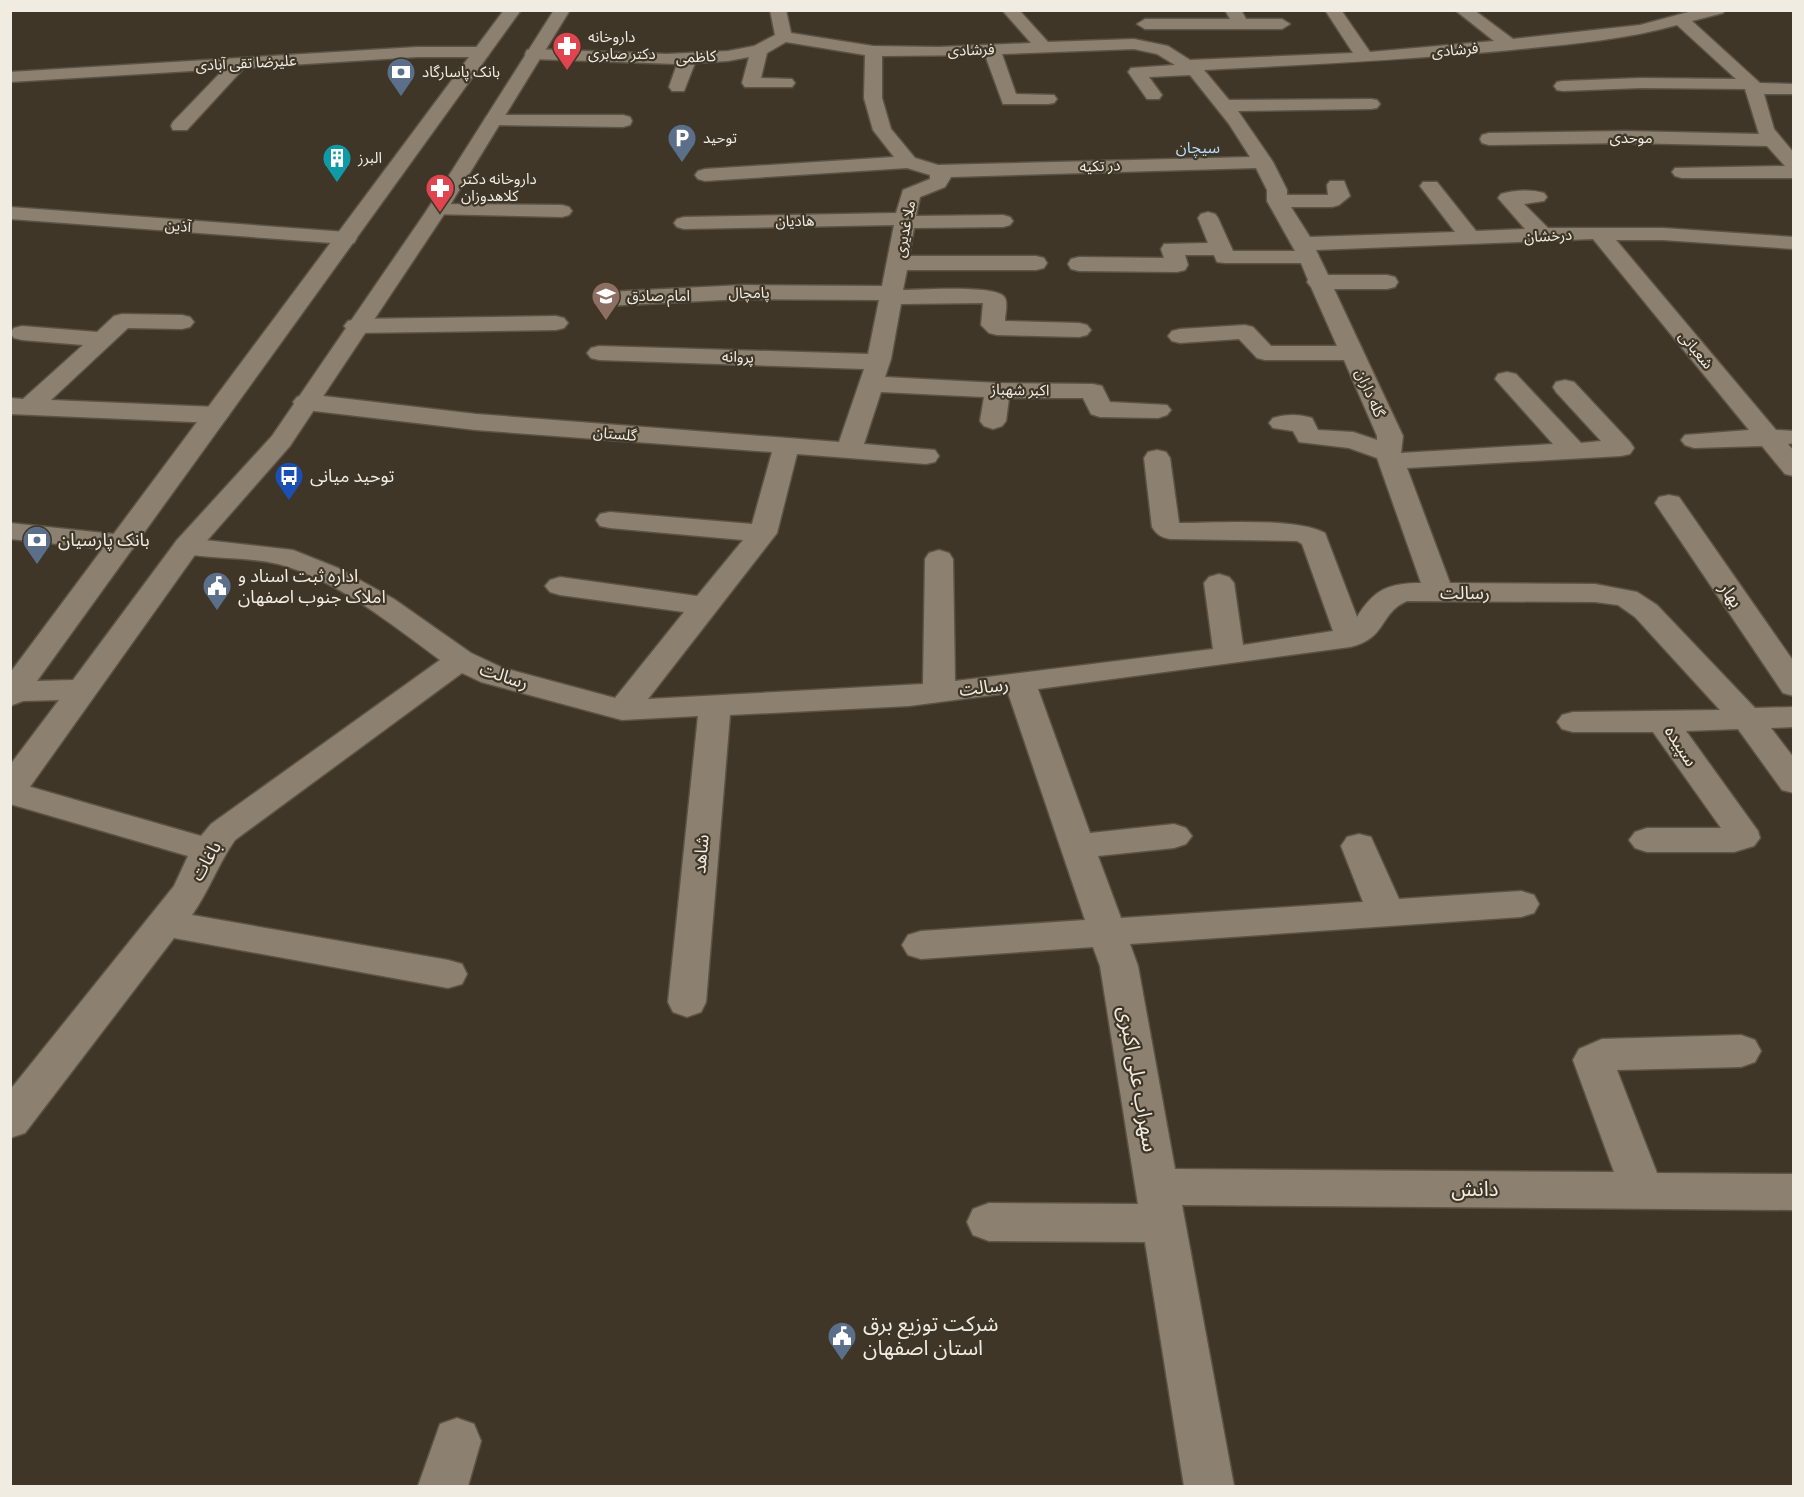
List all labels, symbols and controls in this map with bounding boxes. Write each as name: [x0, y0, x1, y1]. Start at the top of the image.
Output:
place label: داروخانه دکتر صابری: [588, 28, 656, 63]
pharmacy icon: داروخانه دکتر صابری: [551, 30, 583, 72]
street label: فرشادی: [1431, 39, 1479, 61]
street label: فرشادی: [947, 40, 995, 60]
street label: کاظمی: [675, 47, 717, 67]
street label: علیرضا تقی آبادی: [195, 51, 298, 75]
bank icon: بانک پاسارگاد: [385, 56, 417, 98]
place label: بانک پاسارگاد: [422, 63, 500, 82]
parking icon: توحید: [666, 122, 698, 164]
place label: توحید: [703, 129, 737, 147]
street label: موحدی: [1609, 129, 1653, 147]
district label: سیچان: [1176, 138, 1220, 158]
building icon: البرز: [321, 142, 353, 184]
place label: البرز: [357, 149, 382, 167]
street label: در تکیه: [1079, 156, 1121, 176]
place label: داروخانه دکتر کلاهدوزان: [460, 170, 537, 205]
pharmacy icon: داروخانه دکتر کلاهدوزان: [424, 172, 456, 214]
street label: ملا غدیری: [891, 199, 919, 259]
street label: هادیان: [775, 212, 815, 230]
street label: آذین: [164, 216, 192, 236]
street label: درخشان: [1523, 226, 1573, 246]
school or university icon: امام صادق: [590, 280, 622, 322]
street label: پامچال: [728, 284, 770, 303]
place label: امام صادق: [627, 287, 690, 307]
street label: شعبانی: [1675, 327, 1717, 373]
street label: پروانه: [722, 347, 754, 368]
street label: گله داران: [1351, 366, 1389, 421]
street label: اکبر شهباز: [990, 380, 1049, 400]
street label: گلستان: [592, 423, 638, 445]
bus stop icon: توحید میانی: [273, 460, 305, 502]
place label: توحید میانی: [310, 465, 394, 487]
bank icon: بانک پارسیان: [21, 524, 53, 566]
place label: بانک پارسیان: [58, 529, 150, 551]
place label: اداره ثبت اسناد و املاک جنوب اصفهان: [238, 565, 386, 608]
public building icon: اداره ثبت اسناد و املاک جنوب اصفهان: [201, 570, 233, 612]
street label: بهار: [1714, 577, 1747, 612]
street label: رسالت: [1440, 582, 1490, 604]
street label: رسالت: [477, 658, 531, 694]
street label: رسالت: [958, 673, 1010, 701]
street label: سپیده: [1660, 721, 1702, 771]
street label: شاهد: [688, 833, 713, 874]
street label: باغات: [186, 837, 225, 884]
street label: سهراب علی اکبری: [1113, 1004, 1163, 1154]
street label: دانش: [1451, 1177, 1499, 1201]
place label: شرکت توزیع برق استان اصفهان: [863, 1312, 998, 1360]
public building icon: شرکت توزیع برق استان اصفهان: [826, 1320, 858, 1362]

